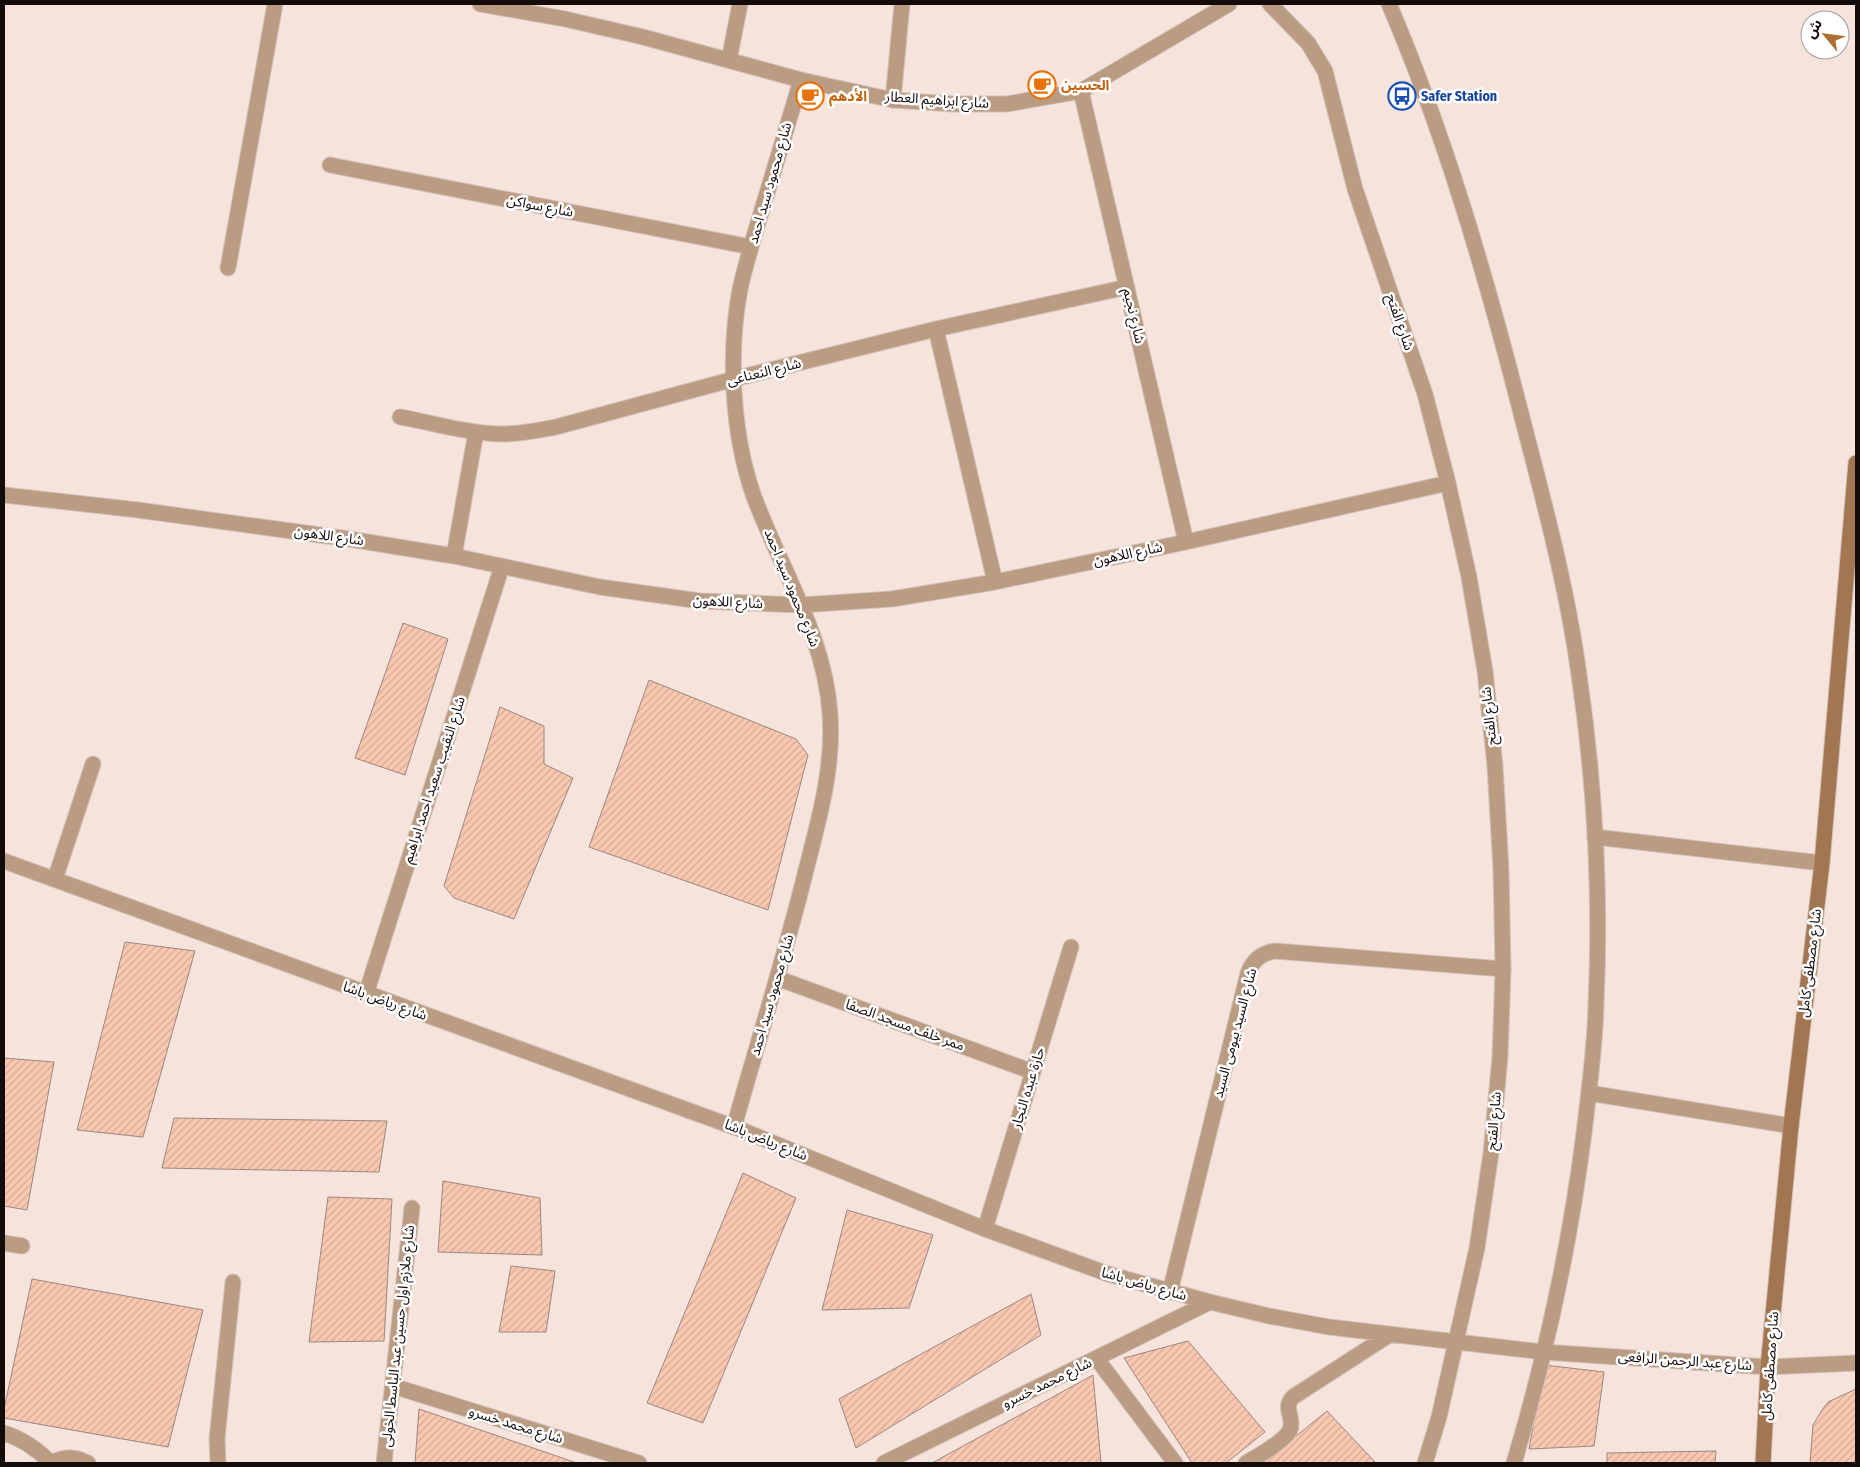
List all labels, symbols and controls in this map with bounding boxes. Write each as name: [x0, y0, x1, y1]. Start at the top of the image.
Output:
north arrow: [1800, 10, 1850, 60]
text: ش: [1802, 16, 1826, 41]
cafe icon: الحسين: [1027, 70, 1057, 100]
place label: الحسين: [1061, 77, 1110, 94]
cafe icon: الأدهم: [795, 81, 825, 111]
bus stop icon: Safer Station: [1387, 81, 1417, 111]
place label: الأدهم: [829, 88, 867, 107]
street label: شارع ابراهيم العطار: [883, 88, 990, 114]
place label: Safer Station: [1421, 88, 1497, 105]
street label: شارع محمود سيد احمد: [745, 120, 797, 246]
street label: شارع سواكن: [505, 191, 575, 223]
street label: شارع نجيم: [1117, 287, 1149, 346]
street label: شارع الفتح: [1381, 291, 1418, 353]
street label: شارع النعناعى: [725, 355, 803, 391]
street label: شارع اللاهون: [293, 523, 365, 551]
street label: شارع محمود سيد احمد: [759, 527, 823, 650]
street label: شارع اللاهون: [1092, 538, 1165, 572]
street label: شارع اللاهون: [692, 592, 764, 614]
street label: شارع الفتح: [1477, 686, 1503, 746]
street label: شارع النقيب سعيد احمد ابراهيم: [399, 694, 471, 866]
street label: شارع مصطفى كامل: [1795, 908, 1827, 1018]
street label: شارع محمود سيد احمد: [747, 932, 799, 1058]
street label: شارع السيد بيومى السيد: [1210, 966, 1262, 1100]
street label: شارع رياض باشا: [340, 978, 429, 1026]
street label: ممر خلف مسجد الصفا: [843, 996, 967, 1054]
street label: حارة عبده النجار: [1007, 1045, 1048, 1132]
street label: شارع الفتح: [1483, 1091, 1507, 1151]
street label: شارع رياض باشا: [721, 1116, 810, 1166]
street label: شارع ملازم اول حسين عبد الباسط الخولى: [378, 1224, 420, 1448]
street label: شارع رياض باشا: [1099, 1264, 1189, 1306]
street label: شارع مصطفى كامل: [1758, 1311, 1784, 1421]
street label: شارع عبد الرحمن الرافعى: [1617, 1348, 1753, 1376]
street label: شارع محمد خسرو: [999, 1354, 1095, 1414]
street label: شارع محمد خسرو: [466, 1403, 565, 1449]

